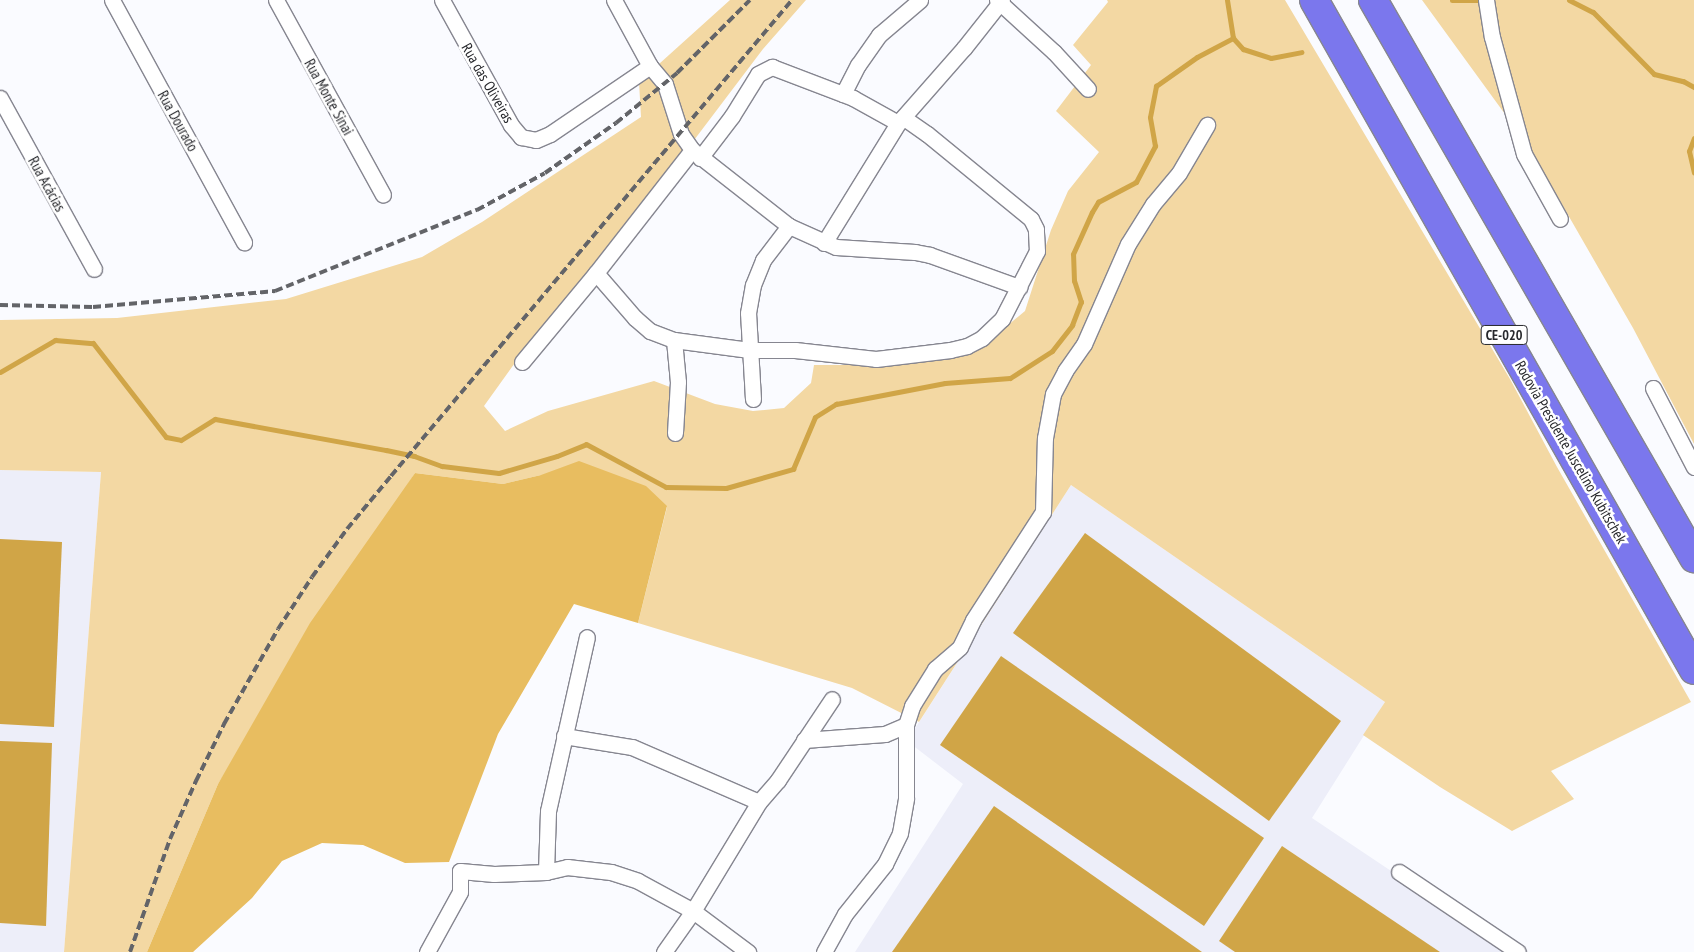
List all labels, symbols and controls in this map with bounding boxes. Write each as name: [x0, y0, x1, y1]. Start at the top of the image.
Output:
street label: Rua das Oliveiras: [458, 40, 518, 126]
street label: Rua Monte Sinai: [301, 56, 357, 138]
street label: Rua Dourado: [154, 87, 202, 155]
street label: Rua Acácias: [24, 153, 70, 215]
road number: CE-020: [1480, 324, 1528, 346]
street label: Rodovia Presidente Juscelino Kubitschek: [1511, 358, 1631, 546]

